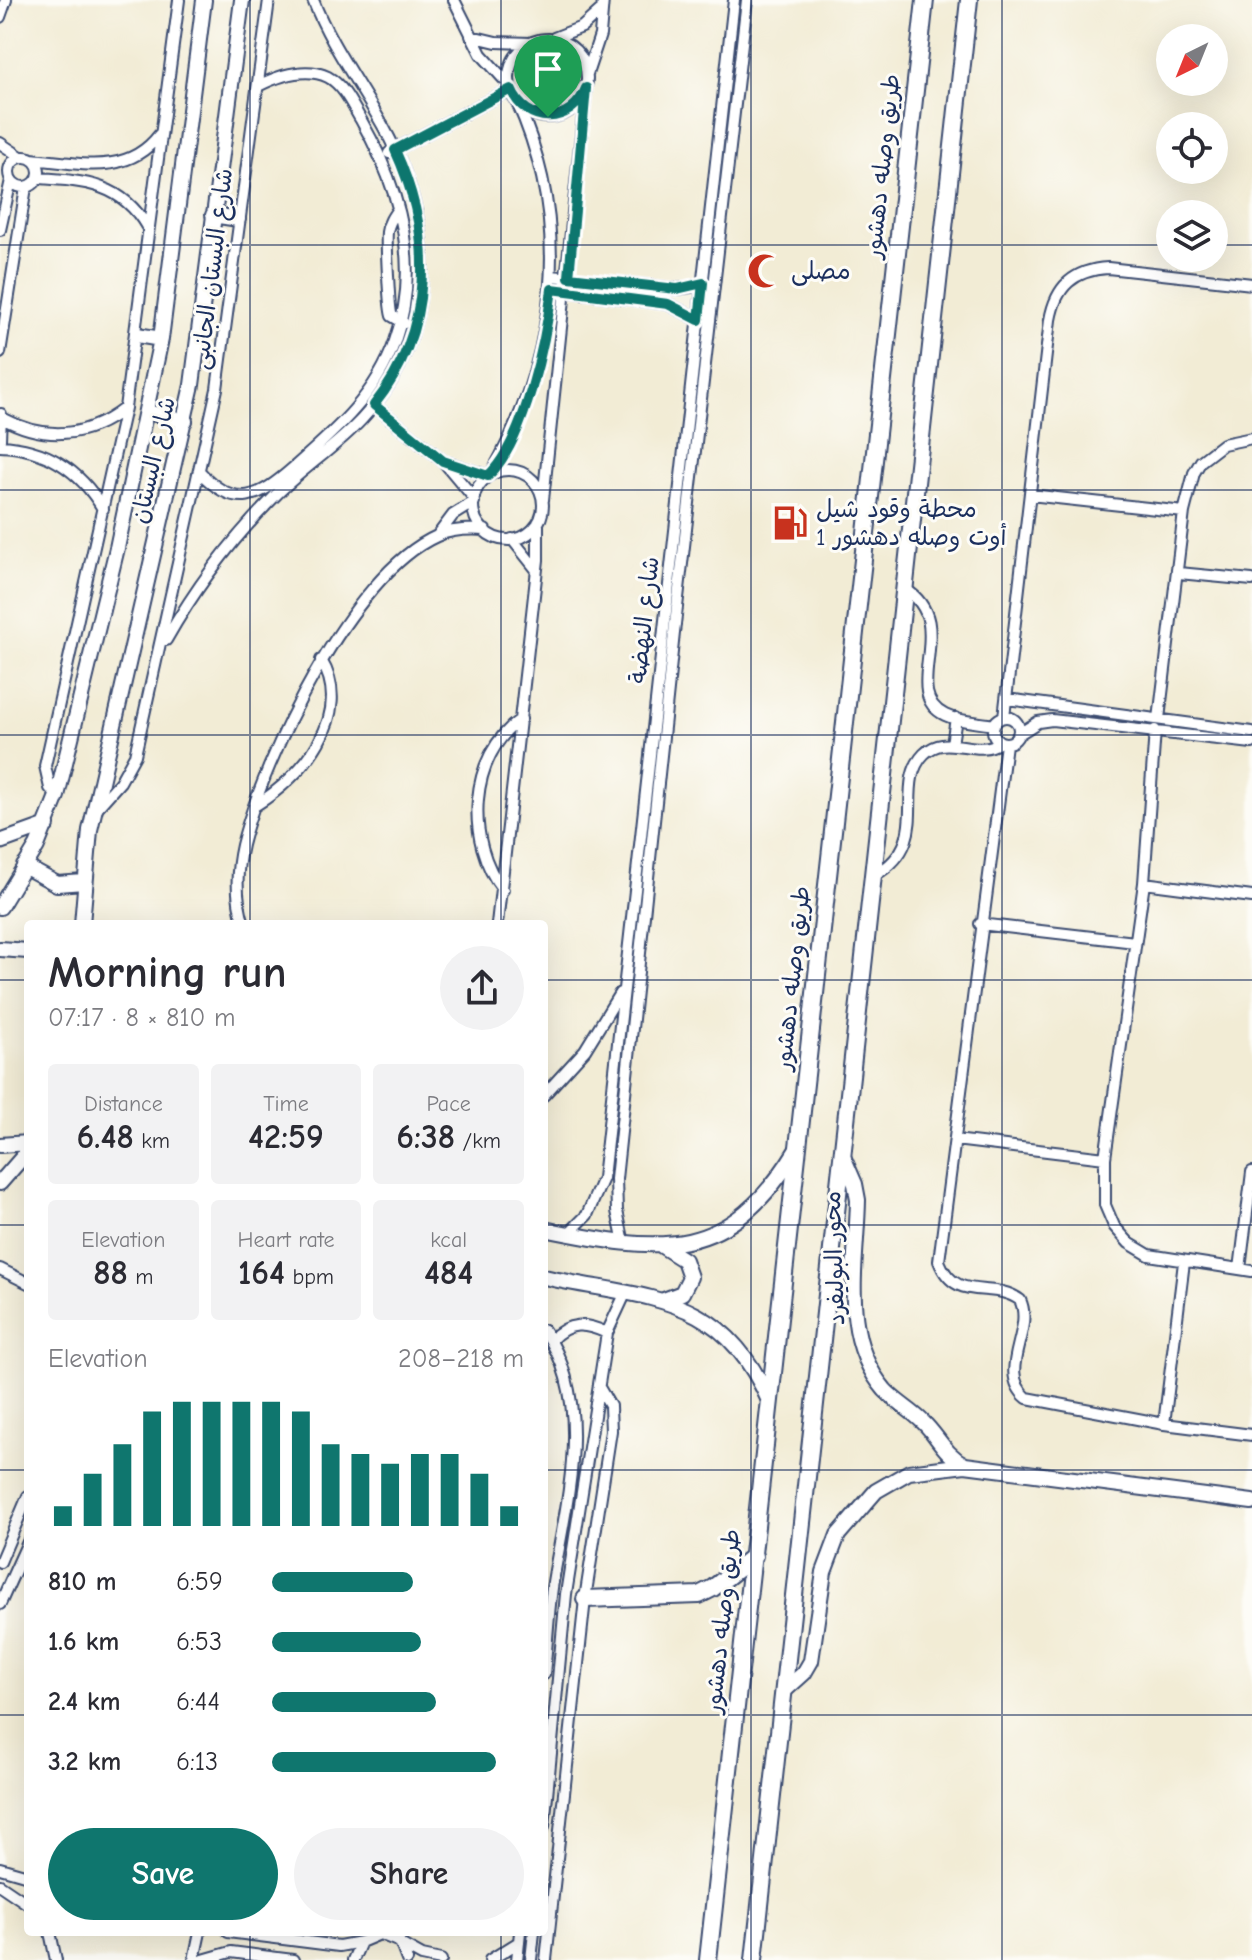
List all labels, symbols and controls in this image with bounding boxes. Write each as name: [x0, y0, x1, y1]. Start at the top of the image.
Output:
north arrow: [1156, 24, 1228, 96]
map controls: [1156, 24, 1228, 272]
pin: [514, 35, 582, 117]
icon: arrive: [526, 47, 570, 91]
street label: طريق وصله دهشور: [858, 72, 907, 262]
button: locate: [1156, 112, 1228, 184]
street label: شارع البستان الجانبى: [186, 167, 241, 372]
button: layers: [1156, 200, 1228, 272]
mosque icon: مصلى: [746, 252, 784, 290]
place label: مصلى: [791, 257, 851, 286]
street label: شارع البستان: [125, 394, 184, 527]
place label: محطة وقود شيل أوت وصله دهشور 1: [816, 495, 1007, 552]
fuel station icon: محطة وقود شيل أوت وصله دهشور 1: [771, 504, 809, 542]
street label: شارع النهضة: [623, 555, 668, 685]
street label: طريق وصله دهشور: [768, 884, 817, 1074]
button: share: [440, 946, 524, 1030]
text: Morning run: [48, 947, 287, 998]
text: 07:17 · 8 × 810 m: [48, 1003, 236, 1033]
text: Distance: [84, 1091, 163, 1117]
text: Time: [263, 1091, 309, 1117]
text: Pace: [426, 1091, 471, 1117]
text: 6.48: [77, 1117, 134, 1157]
text: 42:59: [248, 1117, 324, 1157]
text: 6:38: [396, 1117, 455, 1157]
text: km: [134, 1128, 170, 1154]
text: /km: [455, 1128, 501, 1154]
street label: محور البوليفرد: [818, 1190, 851, 1326]
text: Elevation: [81, 1227, 165, 1253]
text: Heart rate: [237, 1227, 334, 1253]
text: kcal: [430, 1227, 467, 1253]
text: 88: [93, 1253, 128, 1293]
text: 164: [238, 1253, 285, 1293]
text: 484: [424, 1253, 473, 1293]
text: m: [128, 1264, 154, 1290]
text: bpm: [285, 1264, 334, 1290]
text: Elevation: [48, 1344, 148, 1374]
text: 208–218 m: [398, 1344, 524, 1374]
street label: طريق وصله دهشور: [698, 1527, 747, 1717]
text: 810 m: [48, 1567, 116, 1597]
text: 6:59: [176, 1567, 223, 1597]
text: 1.6 km: [48, 1627, 119, 1657]
text: 6:53: [176, 1627, 222, 1657]
text: 2.4 km: [48, 1687, 120, 1717]
text: 6:44: [176, 1687, 220, 1717]
text: 3.2 km: [48, 1747, 121, 1777]
text: 6:13: [176, 1747, 218, 1777]
button: Save: [48, 1828, 278, 1920]
button: Share: [294, 1828, 524, 1920]

